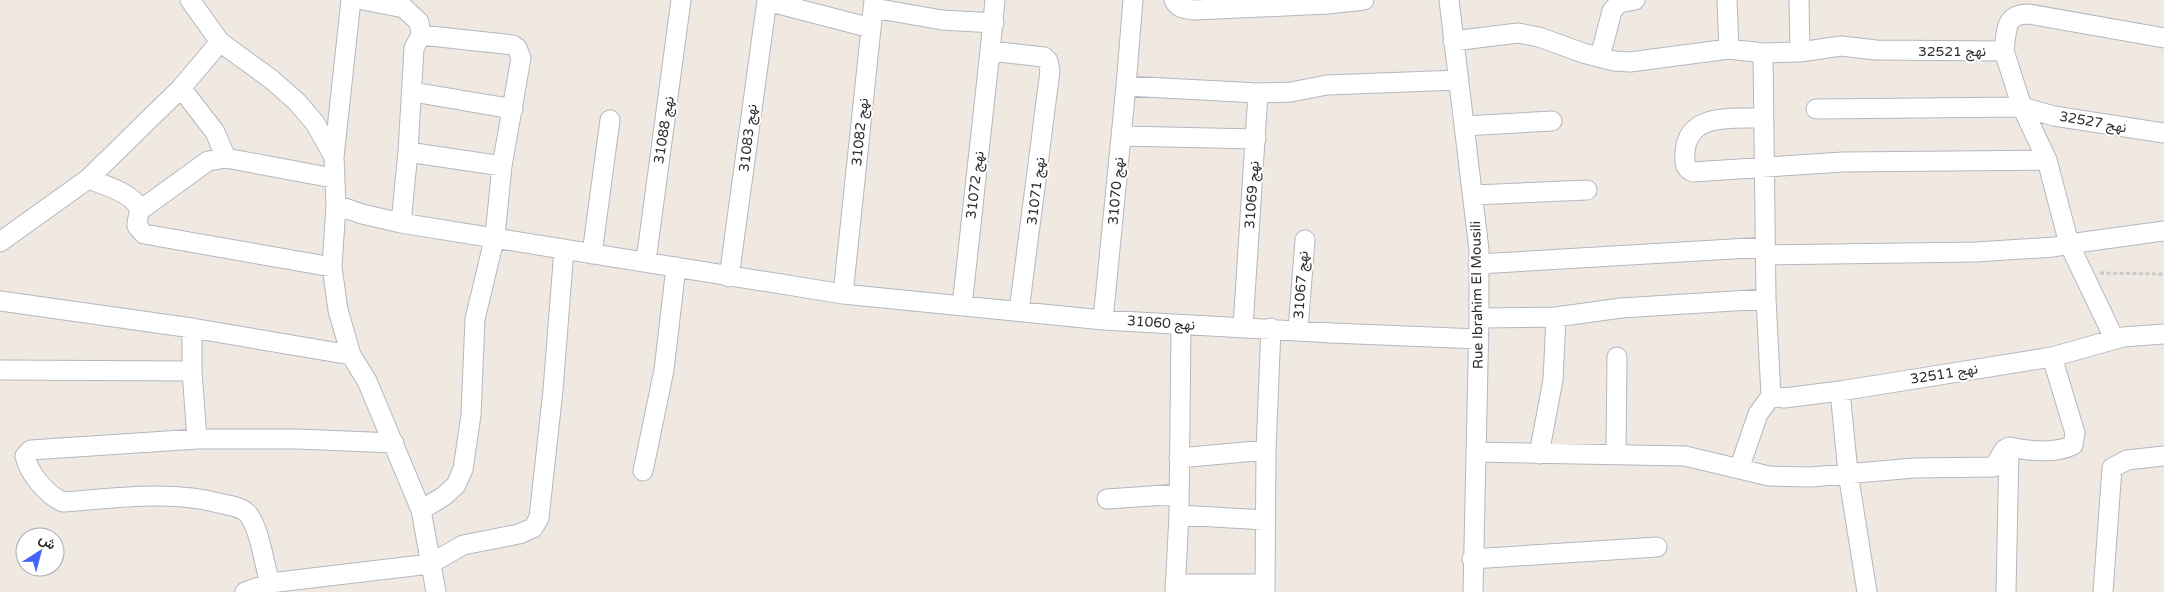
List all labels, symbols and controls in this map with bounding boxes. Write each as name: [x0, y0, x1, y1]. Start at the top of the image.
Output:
street label: نهج 32521: [1918, 43, 1986, 62]
street label: نهج 31088: [650, 95, 680, 165]
street label: نهج 31082: [848, 97, 874, 167]
street label: نهج 31083: [735, 103, 763, 173]
street label: نهج 32527: [2058, 108, 2128, 138]
street label: نهج 31072: [962, 150, 990, 220]
street label: نهج 31071: [1023, 156, 1051, 226]
street label: نهج 31070: [1105, 156, 1129, 226]
street label: نهج 31069: [1241, 160, 1265, 230]
street label: Rue Ibrahim El Mousili: [1467, 221, 1487, 369]
street label: نهج 31067: [1290, 250, 1314, 320]
street label: نهج 31060: [1126, 312, 1196, 336]
street label: نهج 32511: [1909, 360, 1979, 390]
north arrow: [15, 527, 65, 577]
text: ش: [36, 530, 59, 554]

